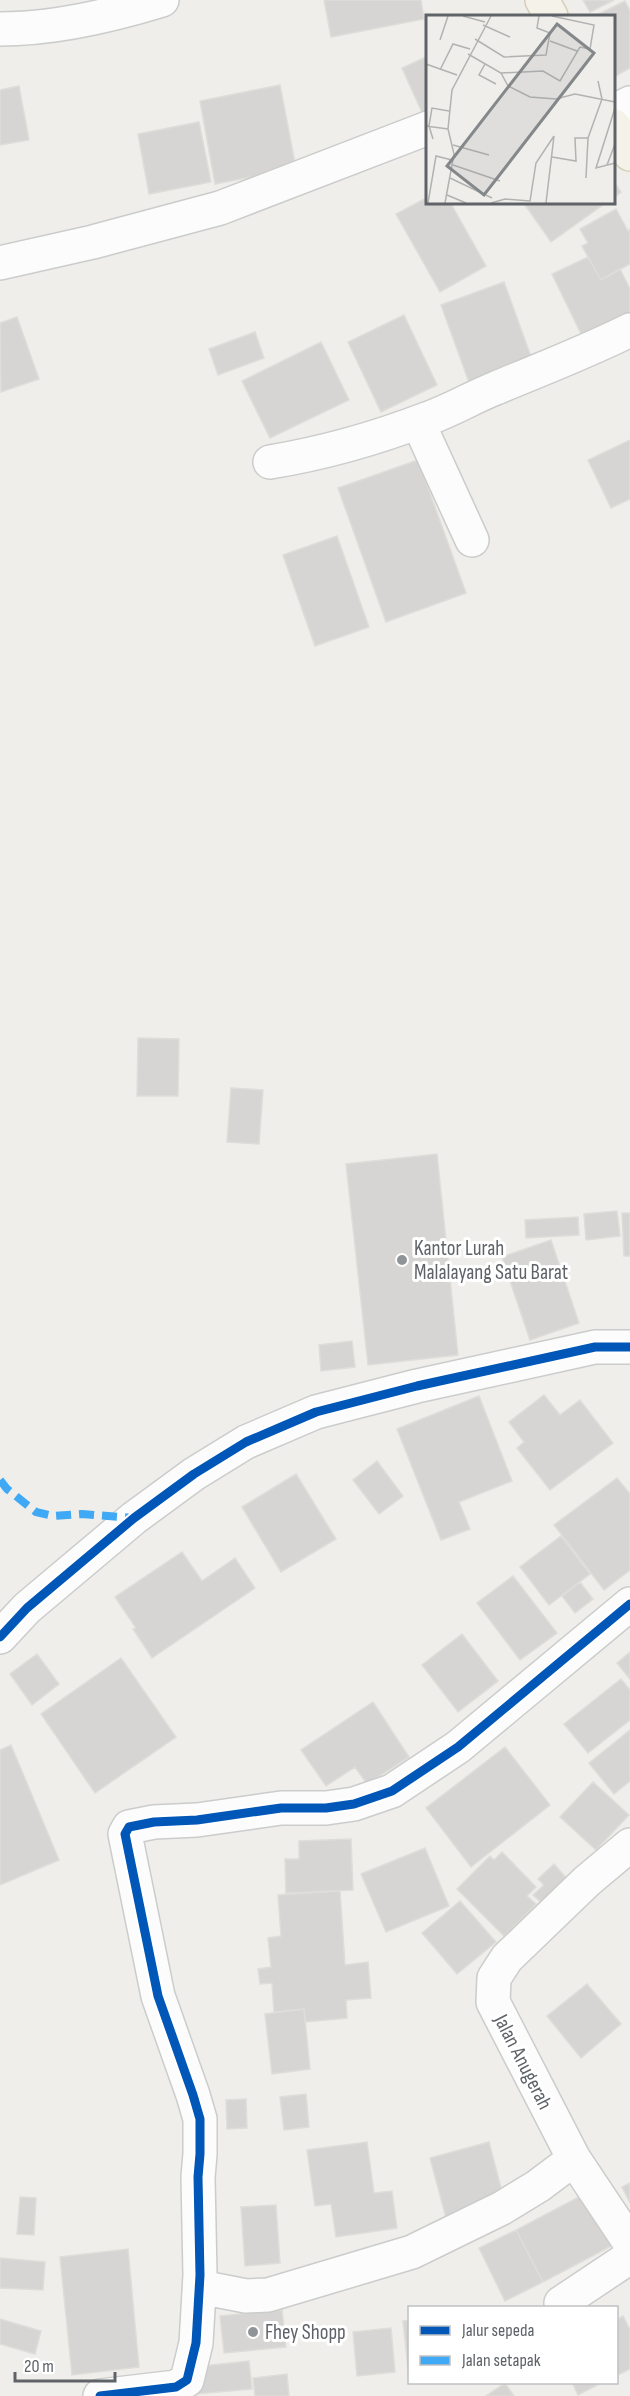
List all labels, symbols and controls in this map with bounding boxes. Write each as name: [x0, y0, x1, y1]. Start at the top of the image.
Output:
inset map: [426, 15, 615, 204]
place label: Kantor Lurah Malalayang Satu Barat: [414, 1236, 568, 1285]
marker: Kantor Lurah Malalayang Satu Barat: [395, 1253, 409, 1267]
street label: Jalan Anugerah: [488, 2009, 558, 2114]
legend: [408, 2306, 618, 2384]
place label: Fhey Shopp: [265, 2320, 346, 2345]
text: Jalur sepeda: [461, 2320, 534, 2341]
marker: Fhey Shopp: [246, 2325, 260, 2339]
scale bar: [15, 2345, 116, 2383]
text: Jalan setapak: [461, 2350, 541, 2371]
text: 20 m: [24, 2356, 54, 2377]

